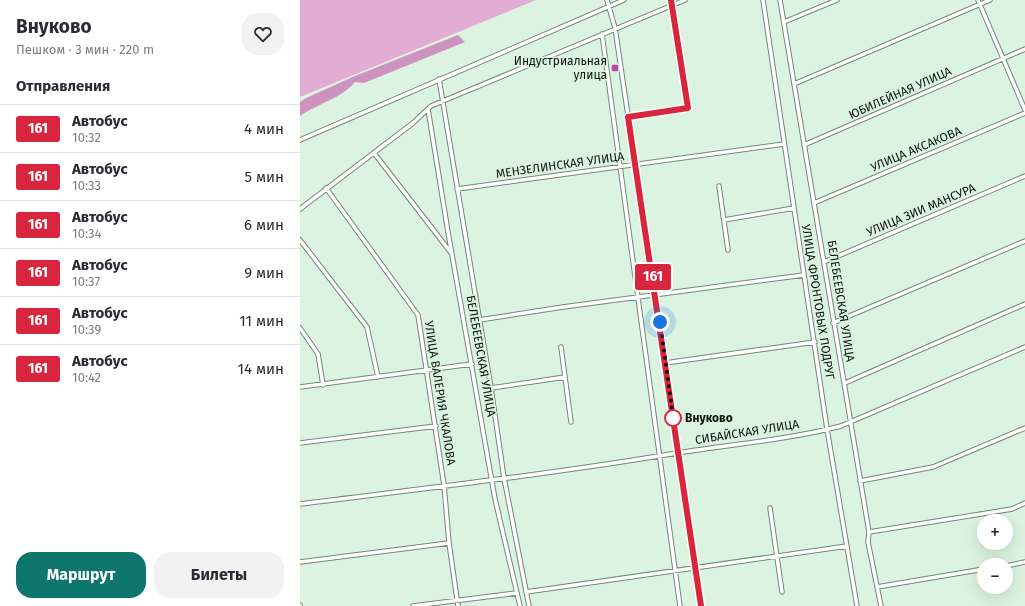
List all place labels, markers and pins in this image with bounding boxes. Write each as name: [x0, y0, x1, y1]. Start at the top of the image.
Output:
place label: Индустриальная улица: [514, 54, 607, 82]
marker: Индустриальная улица: [610, 63, 620, 73]
marker: Внуково: [664, 409, 682, 427]
place label: Внуково: [685, 411, 733, 425]

